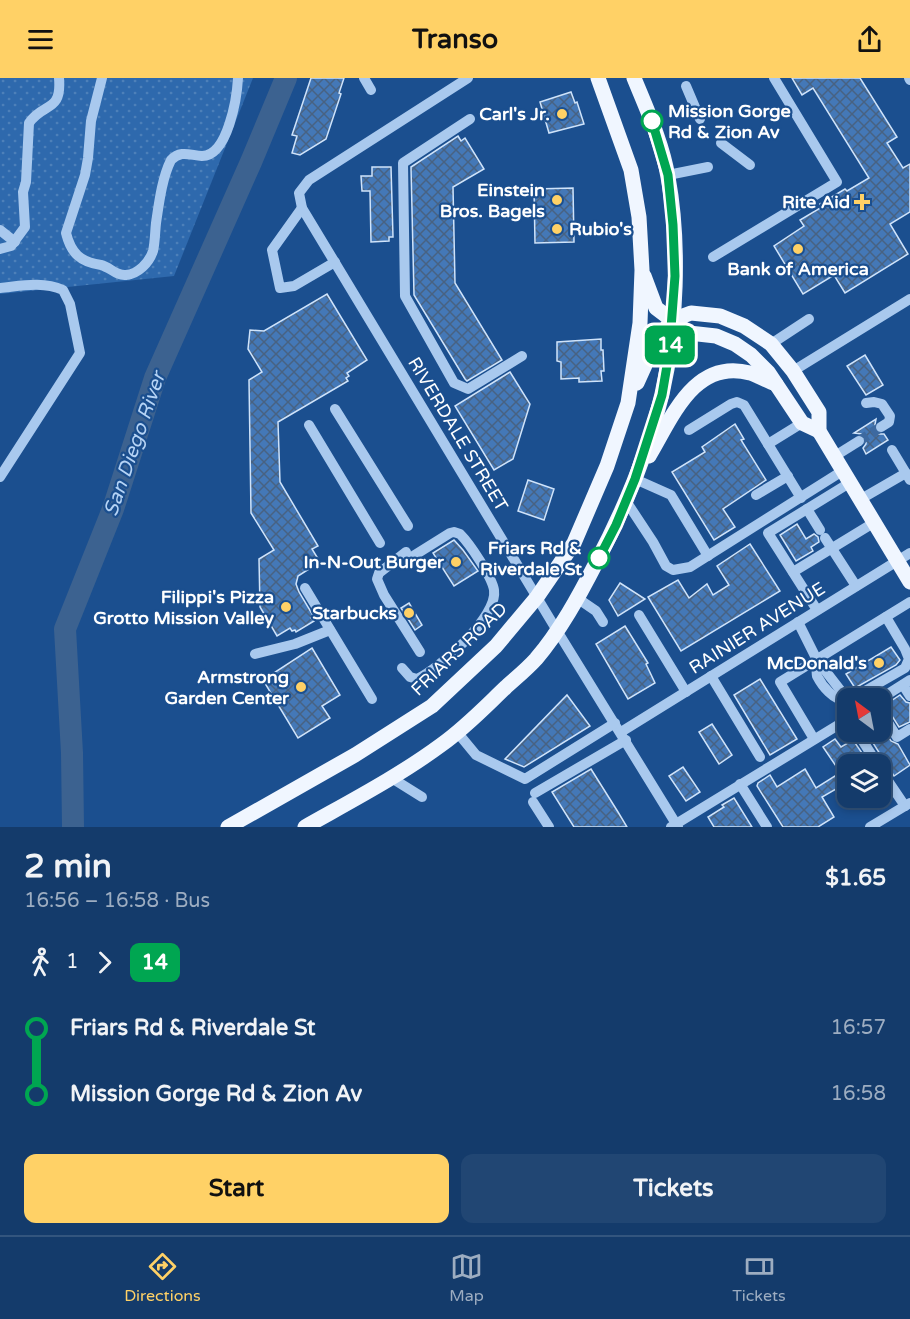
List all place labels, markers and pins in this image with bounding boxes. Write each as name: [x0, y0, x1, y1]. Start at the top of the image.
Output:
place label: Mission Gorge Rd & Zion Av: [668, 100, 791, 143]
place label: Carl's Jr.: [479, 103, 550, 125]
marker: Carl's Jr.: [555, 107, 569, 121]
marker: Mission Gorge Rd & Zion Av: [641, 110, 663, 132]
place label: Einstein Bros. Bagels: [440, 179, 545, 222]
place label: Rite Aid: [782, 191, 850, 213]
marker: Einstein Bros. Bagels: [550, 193, 564, 207]
marker: Rite Aid: [855, 195, 869, 209]
place label: Rubio's: [569, 218, 632, 240]
marker: Rubio's: [550, 222, 564, 236]
marker: Bank of America: [791, 242, 805, 256]
place label: Bank of America: [727, 258, 869, 280]
place label: Friars Rd & Riverdale St: [480, 537, 582, 580]
marker: Friars Rd & Riverdale St: [588, 547, 610, 569]
place label: In-N-Out Burger: [304, 551, 445, 573]
marker: In-N-Out Burger: [449, 555, 463, 569]
place label: Filippi's Pizza Grotto Mission Valley: [93, 586, 274, 629]
marker: Filippi's Pizza Grotto Mission Valley: [279, 600, 293, 614]
place label: Starbucks: [312, 602, 397, 624]
marker: Starbucks: [402, 606, 416, 620]
place label: McDonald's: [767, 652, 867, 674]
marker: McDonald's: [872, 656, 886, 670]
place label: Armstrong Garden Center: [164, 666, 290, 709]
marker: Armstrong Garden Center: [294, 680, 308, 694]

